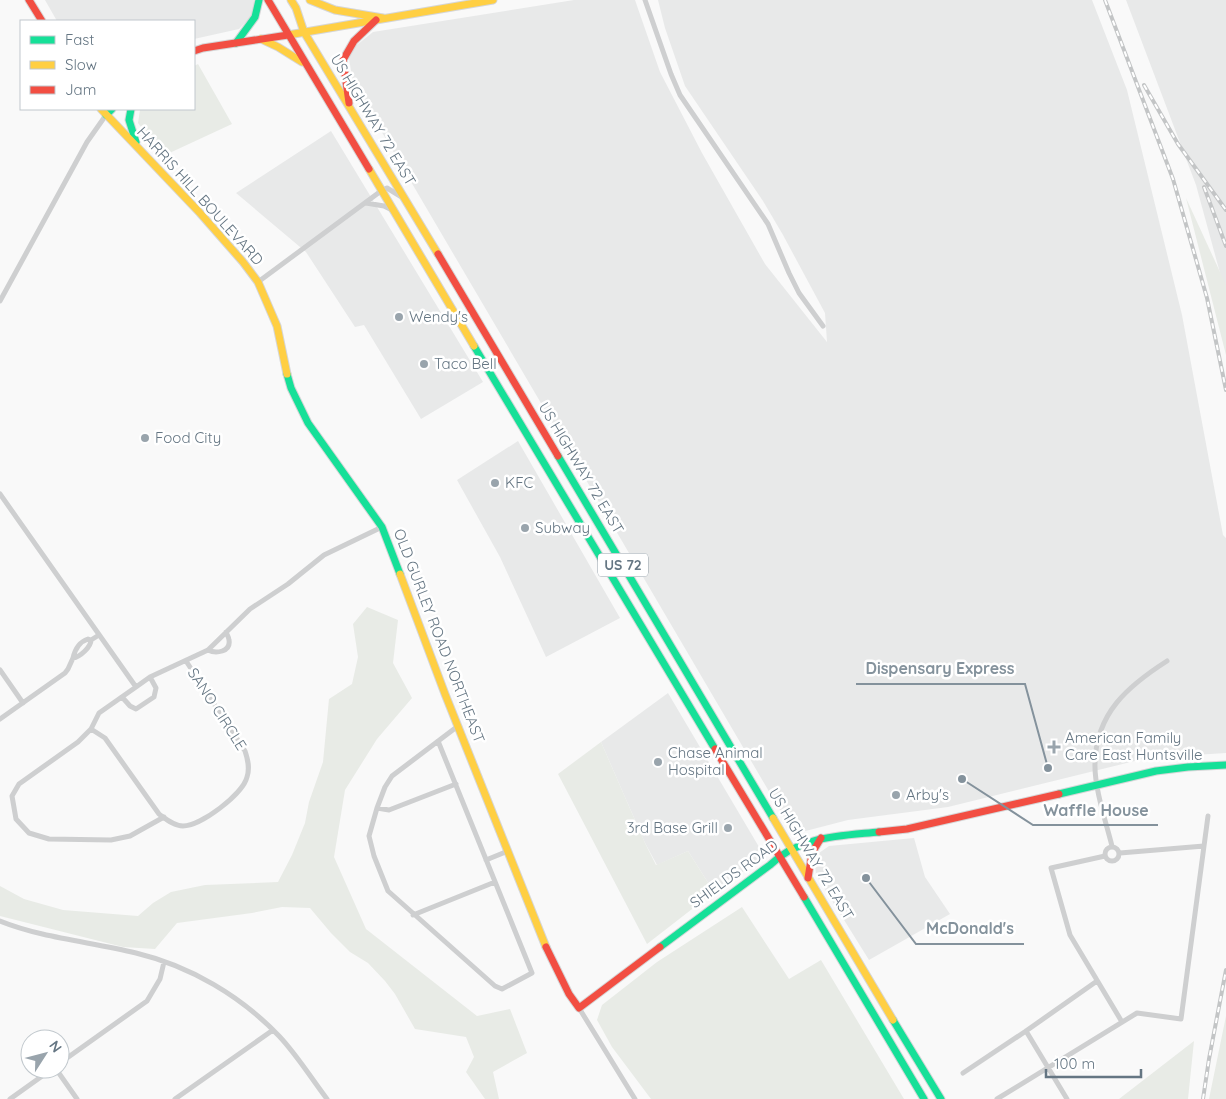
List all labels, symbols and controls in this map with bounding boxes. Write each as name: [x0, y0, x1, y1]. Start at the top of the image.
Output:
legend: [20, 20, 195, 110]
text: Fast: [65, 30, 94, 49]
street label: US HIGHWAY 72 EAST: [327, 50, 420, 189]
text: Slow: [65, 55, 97, 74]
text: Jam: [65, 80, 96, 99]
street label: HARRIS HILL BOULEVARD: [133, 122, 268, 269]
place label: Wendy's: [409, 307, 468, 326]
marker: Wendy's: [393, 311, 405, 323]
place label: Taco Bell: [434, 354, 497, 373]
marker: Taco Bell: [418, 358, 430, 370]
street label: US HIGHWAY 72 EAST: [535, 398, 628, 537]
place label: Food City: [155, 428, 221, 447]
marker: Food City: [139, 432, 151, 444]
place label: KFC: [505, 473, 533, 492]
marker: KFC: [489, 477, 501, 489]
place label: Subway: [535, 518, 590, 537]
marker: Subway: [519, 522, 531, 534]
street label: OLD GURLEY ROAD NORTHEAST: [390, 526, 489, 746]
road number: US 72: [598, 554, 648, 576]
callout: Dispensary Express: [856, 653, 1025, 684]
text: Dispensary Express: [865, 658, 1015, 678]
street label: SANO CIRCLE: [184, 664, 251, 753]
place label: American Family Care East Huntsville: [1065, 728, 1203, 764]
marker: American Family Care East Huntsville: [1047, 740, 1061, 754]
place label: Chase Animal Hospital: [668, 743, 763, 779]
marker: Chase Animal Hospital: [652, 756, 664, 768]
street label: US HIGHWAY 72 EAST: [765, 784, 858, 923]
place label: Arby's: [906, 785, 949, 804]
marker: Arby's: [890, 789, 902, 801]
callout: Waffle House: [1033, 794, 1158, 825]
text: Waffle House: [1043, 800, 1149, 820]
place label: 3rd Base Grill: [627, 818, 718, 837]
marker: 3rd Base Grill: [722, 822, 734, 834]
street label: SHIELDS ROAD: [686, 835, 782, 912]
callout: McDonald's: [916, 913, 1024, 944]
text: McDonald's: [926, 918, 1014, 938]
north arrow: [20, 1029, 70, 1079]
text: N: [45, 1037, 66, 1056]
scale bar: [1046, 1046, 1141, 1078]
text: 100 m: [1054, 1054, 1095, 1073]

